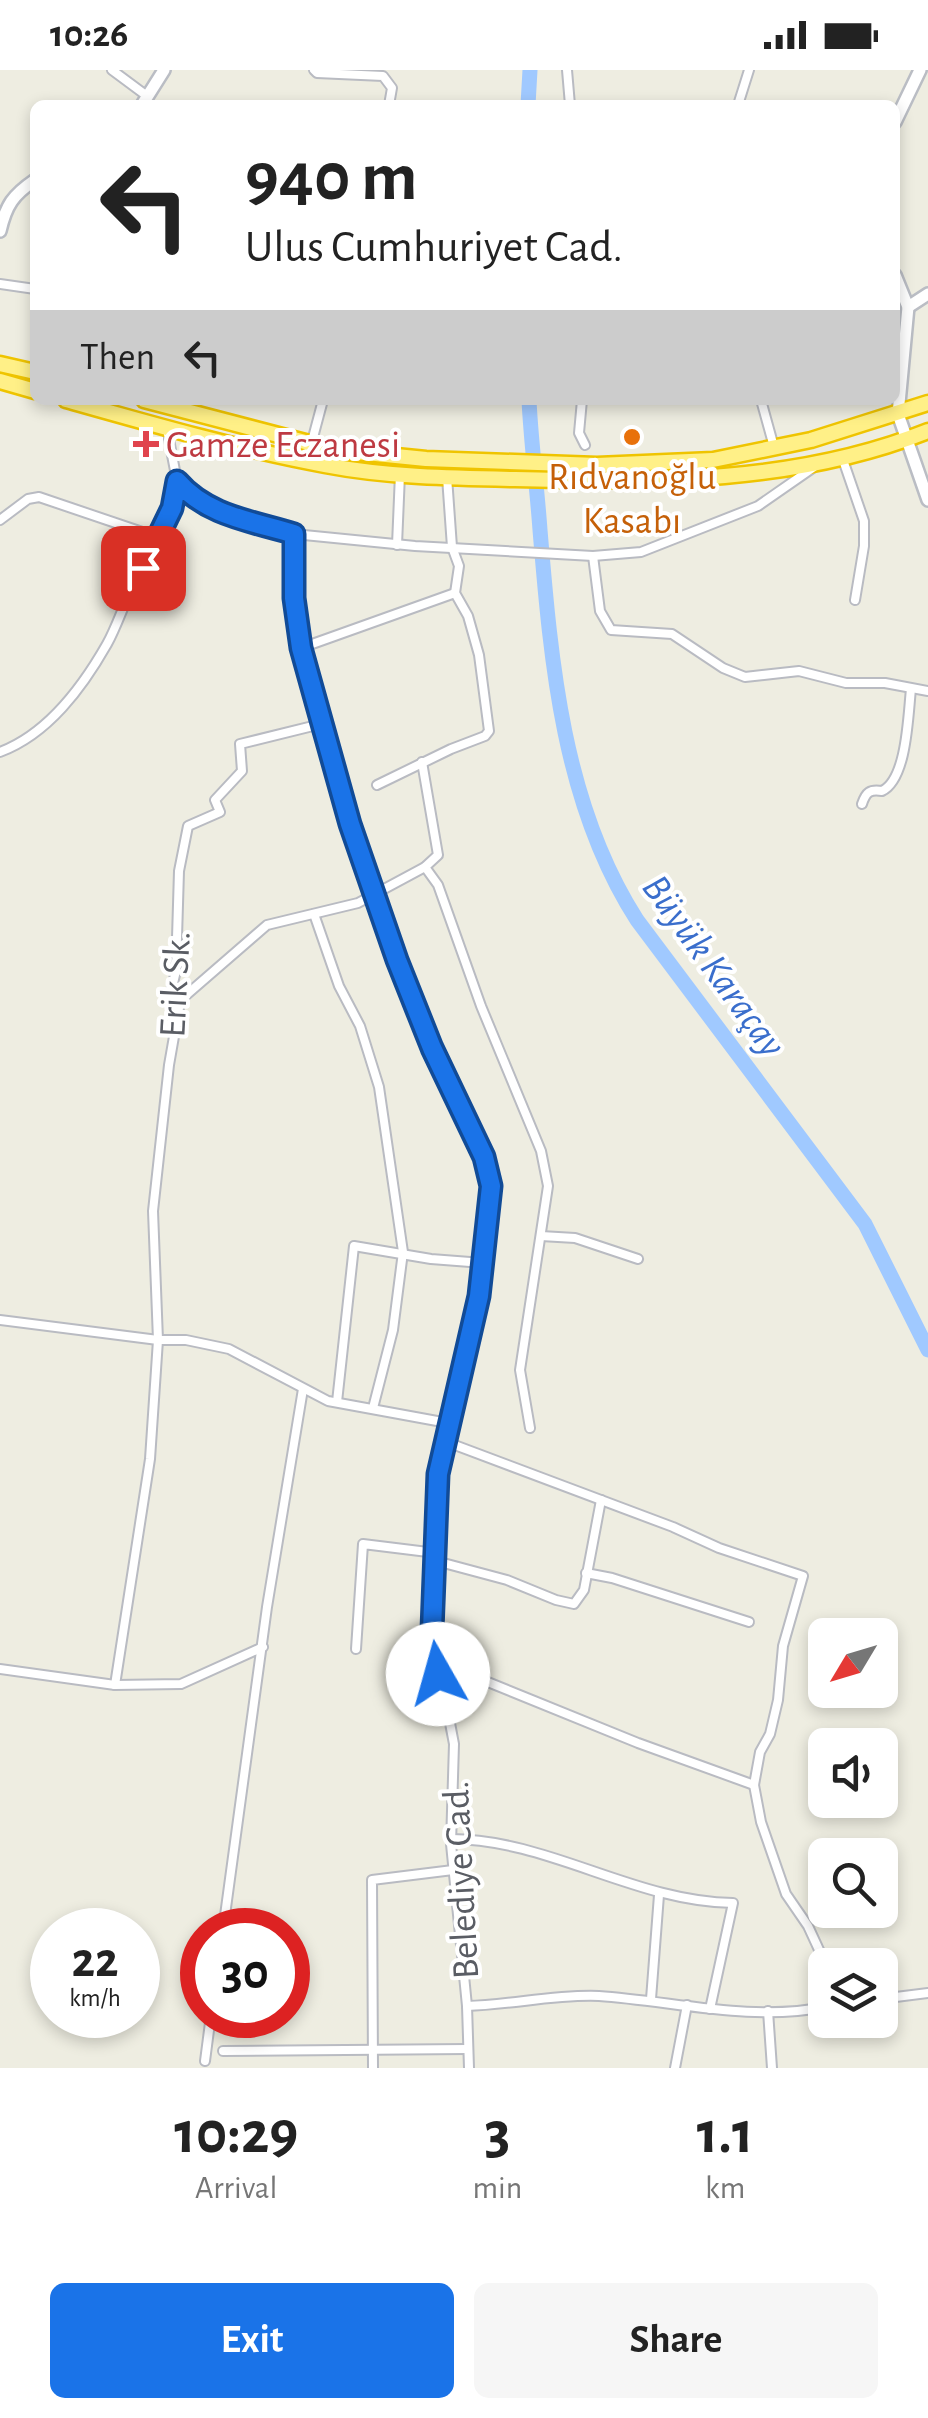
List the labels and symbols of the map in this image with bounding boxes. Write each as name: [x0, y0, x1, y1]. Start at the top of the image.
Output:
marker: Rıdvanoğlu Kasabı: [621, 426, 643, 448]
place label: Gamze Eczanesi: [166, 427, 400, 465]
marker: Gamze Eczanesi: [135, 433, 157, 455]
place label: Rıdvanoğlu Kasabı: [548, 459, 716, 541]
pin: [101, 526, 186, 611]
water label: Büyük Karaçay: [634, 868, 793, 1065]
street label: Erik Sk.: [154, 930, 198, 1038]
north arrow: [808, 1618, 898, 1708]
position arrow: [386, 1622, 490, 1726]
street label: Belediye Cad.: [438, 1780, 486, 1980]
speed limit sign: 30: [180, 1908, 310, 2038]

